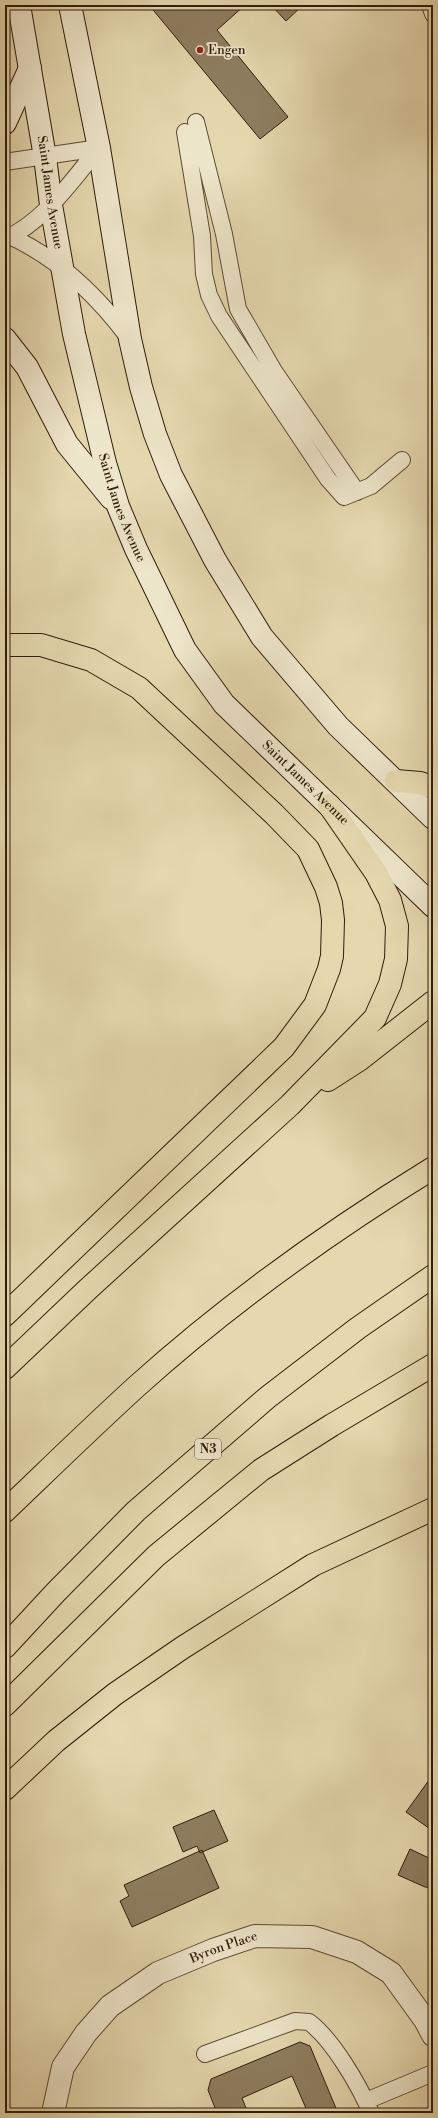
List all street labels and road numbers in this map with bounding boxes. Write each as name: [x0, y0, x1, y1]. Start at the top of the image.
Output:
street label: Saint James Avenue: [33, 134, 67, 251]
street label: Saint James Avenue: [95, 452, 149, 565]
street label: Saint James Avenue: [259, 737, 353, 829]
road number: N3: [195, 1439, 221, 1459]
street label: Byron Place: [186, 1928, 260, 1967]

